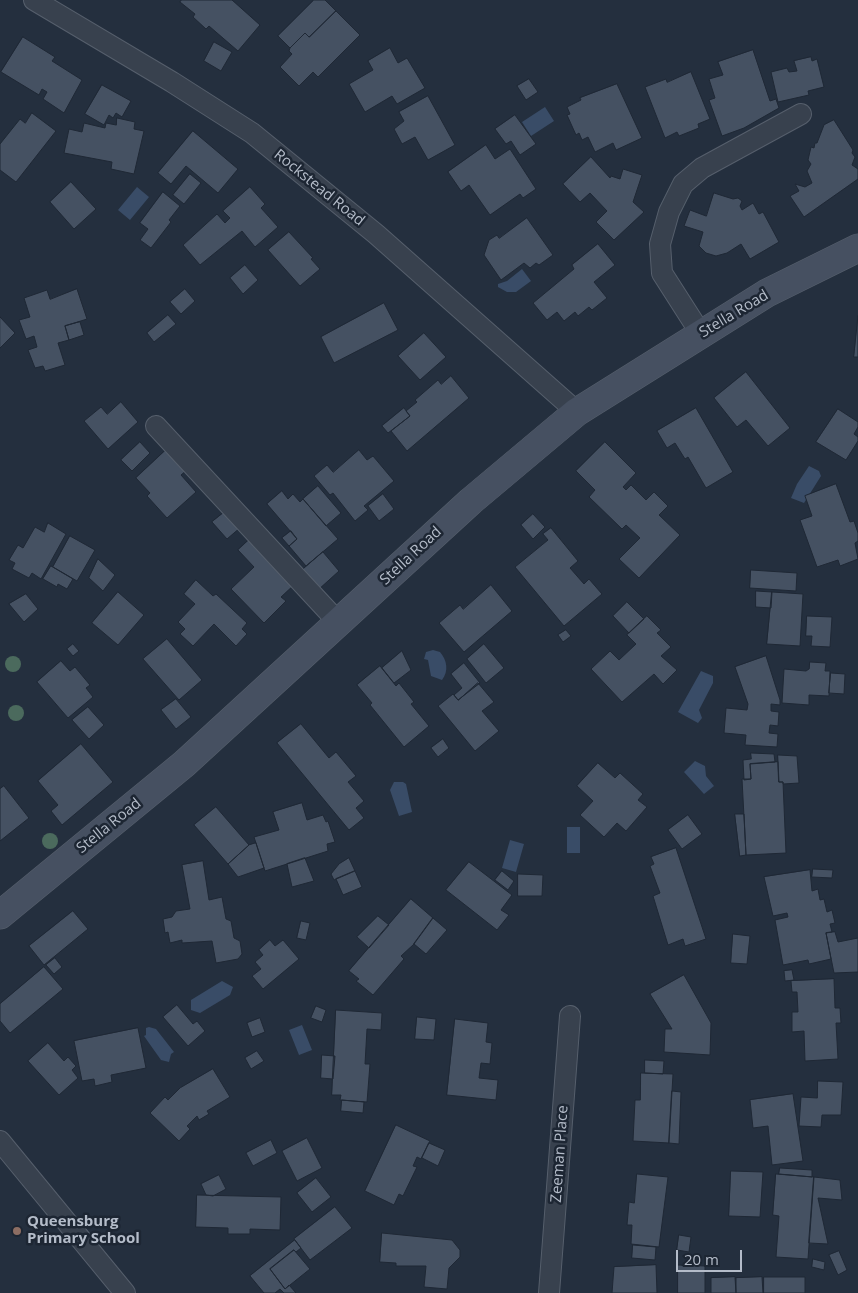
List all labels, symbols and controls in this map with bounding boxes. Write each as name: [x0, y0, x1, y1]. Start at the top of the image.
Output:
street label: Rockstead Road: [270, 146, 368, 230]
street label: Stella Road: [696, 286, 772, 342]
street label: Stella Road: [376, 523, 446, 589]
street label: Stella Road: [73, 795, 145, 857]
street label: Zeeman Place: [548, 1105, 572, 1203]
place label: Queensburg Primary School: [27, 1213, 140, 1248]
marker: Queensburg Primary School: [11, 1225, 23, 1237]
scale bar: [678, 1240, 744, 1272]
text: 20 m: [684, 1249, 719, 1269]

